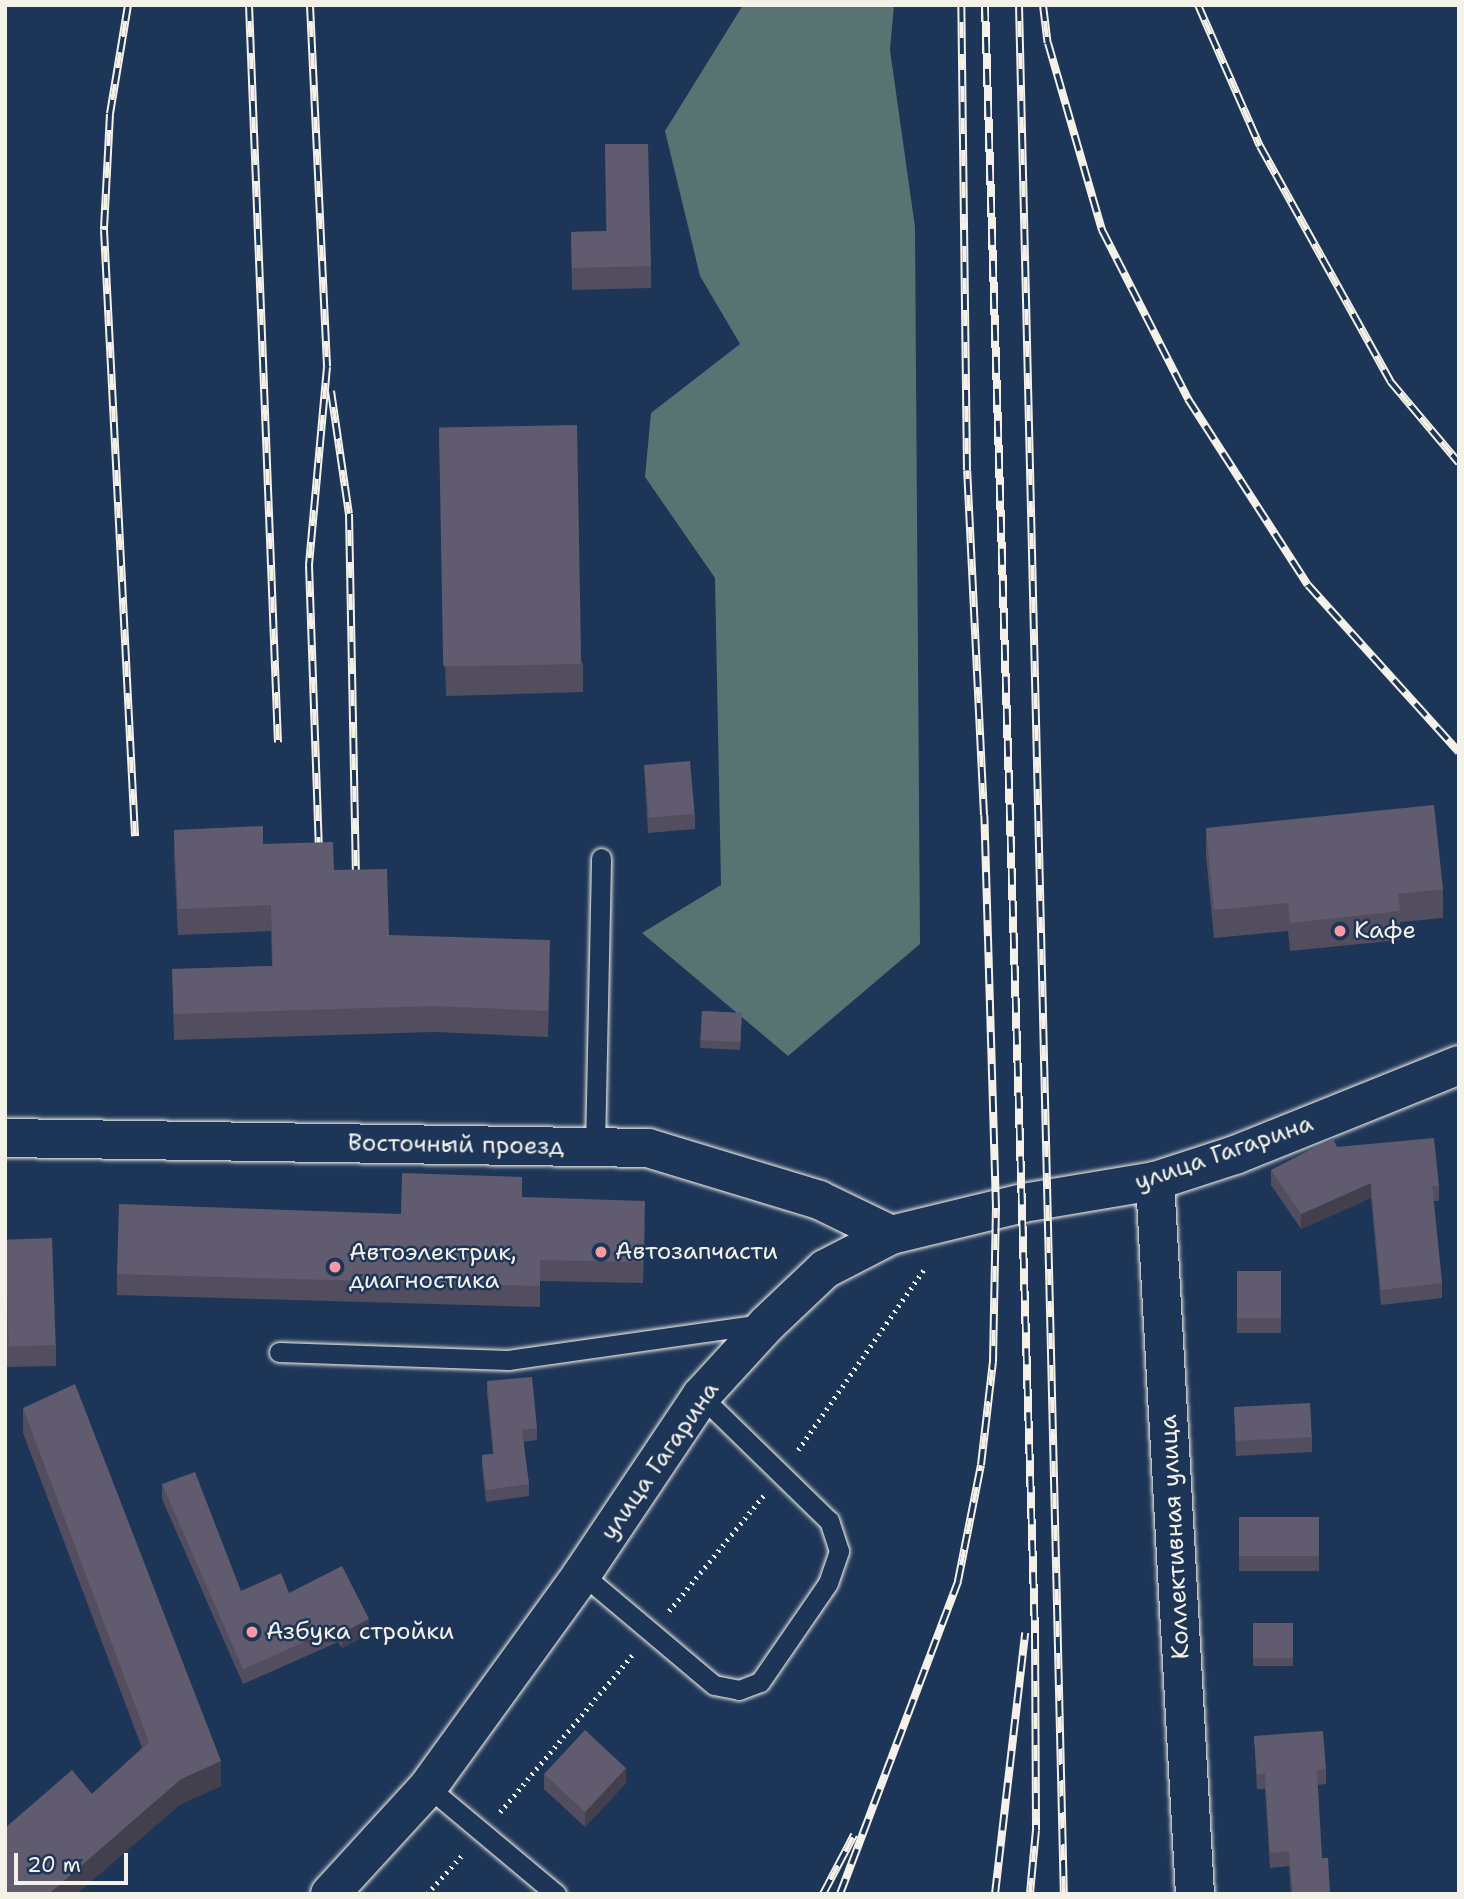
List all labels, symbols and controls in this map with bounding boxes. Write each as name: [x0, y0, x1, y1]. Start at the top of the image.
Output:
place label: Кафе: [1354, 917, 1416, 945]
marker: Кафе: [1332, 923, 1348, 939]
street label: улица Гагарина: [1131, 1109, 1317, 1197]
street label: Восточный проезд: [348, 1129, 564, 1161]
place label: Автозапчасти: [615, 1238, 778, 1266]
place label: Автоэлектрик, диагностика: [349, 1239, 517, 1295]
marker: Автозапчасти: [593, 1244, 609, 1260]
marker: Автоэлектрик, диагностика: [327, 1259, 343, 1275]
street label: улица Гагарина: [595, 1376, 725, 1546]
street label: Коллективная улица: [1154, 1414, 1196, 1660]
place label: Азбука стройки: [266, 1618, 454, 1646]
marker: Азбука стройки: [244, 1624, 260, 1640]
scale bar: [18, 1840, 131, 1884]
text: 20 m: [27, 1851, 81, 1879]

